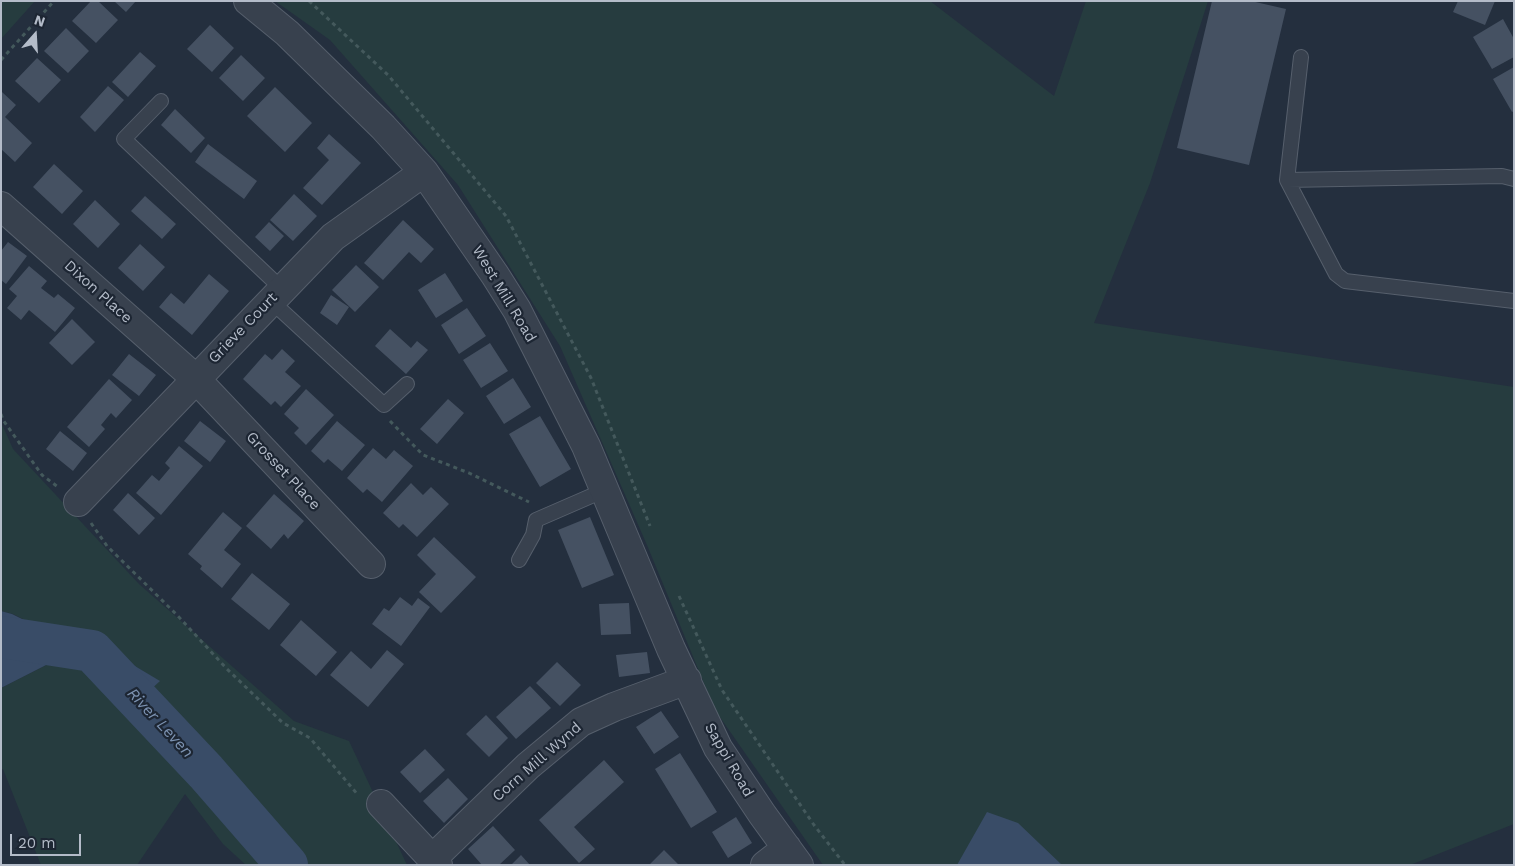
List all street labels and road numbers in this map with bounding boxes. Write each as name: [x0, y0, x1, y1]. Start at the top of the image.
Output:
street label: West Mill Road: [468, 242, 540, 346]
street label: Dixon Place: [60, 257, 136, 327]
street label: Grieve Court: [205, 289, 281, 367]
street label: Grosset Place: [242, 428, 324, 514]
street label: Corn Mill Wynd: [489, 719, 585, 805]
street label: Sappi Road: [701, 720, 757, 800]

